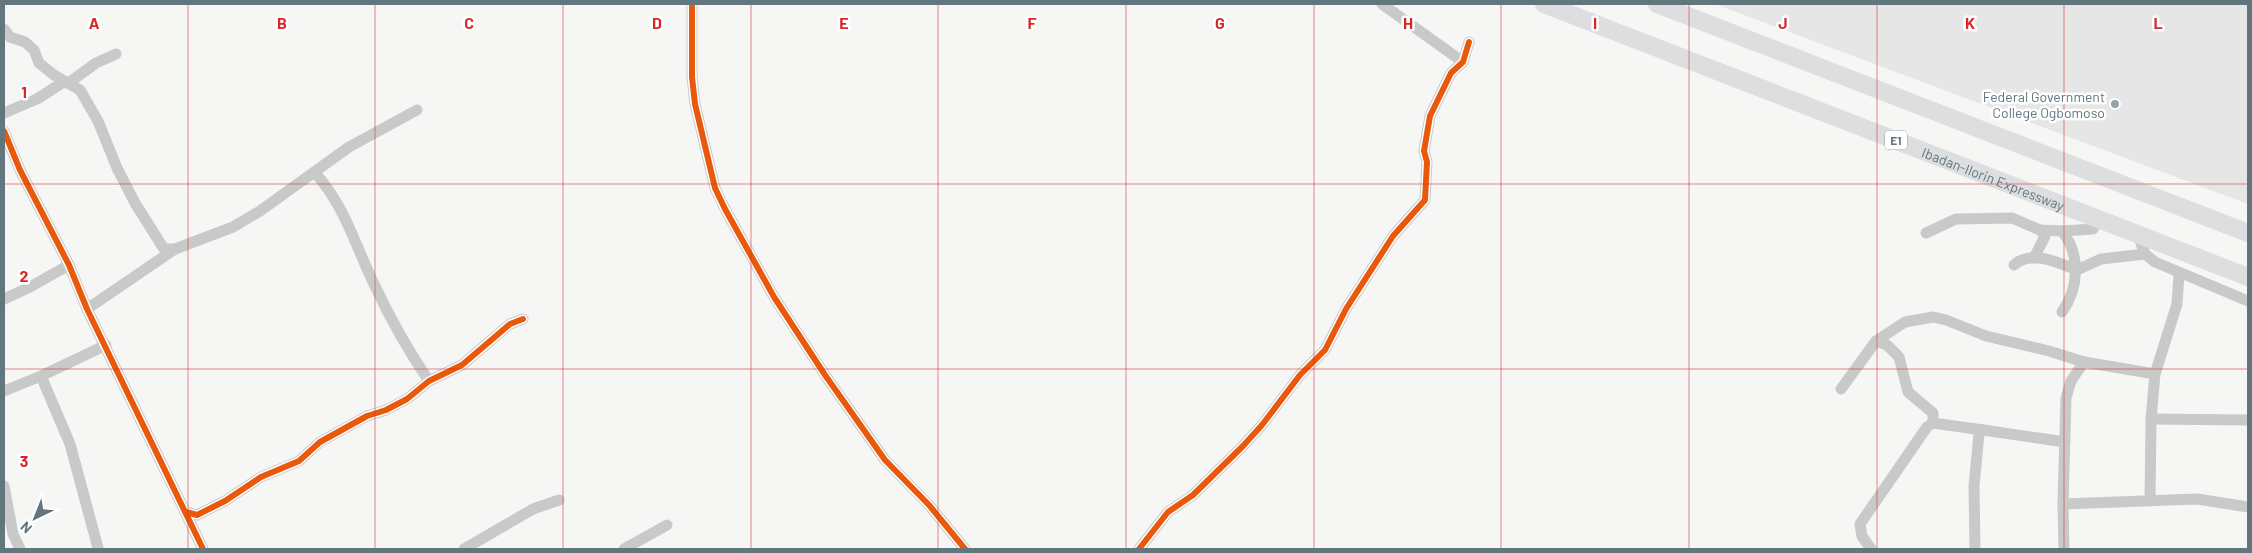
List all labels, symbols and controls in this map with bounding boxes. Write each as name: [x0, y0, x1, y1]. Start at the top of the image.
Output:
text: A: [89, 13, 100, 32]
text: B: [277, 13, 287, 32]
text: C: [464, 13, 474, 32]
text: D: [652, 13, 662, 32]
text: E: [839, 13, 849, 32]
text: F: [1028, 13, 1037, 32]
text: G: [1215, 13, 1225, 32]
text: H: [1403, 13, 1413, 32]
text: I: [1593, 13, 1597, 32]
text: J: [1778, 13, 1788, 32]
text: K: [1965, 13, 1975, 32]
text: L: [2153, 13, 2163, 32]
text: 1: [21, 82, 27, 101]
place label: Federal Government College Ogbomoso: [1983, 88, 2105, 121]
marker: Federal Government College Ogbomoso: [2109, 98, 2121, 110]
road number: E1: [1885, 130, 1907, 150]
street label: Ibadan-Ilorin Expressway: [1920, 143, 2068, 214]
text: 2: [20, 266, 29, 285]
text: 3: [20, 451, 28, 470]
north arrow: [10, 493, 60, 543]
text: N: [17, 518, 35, 537]

